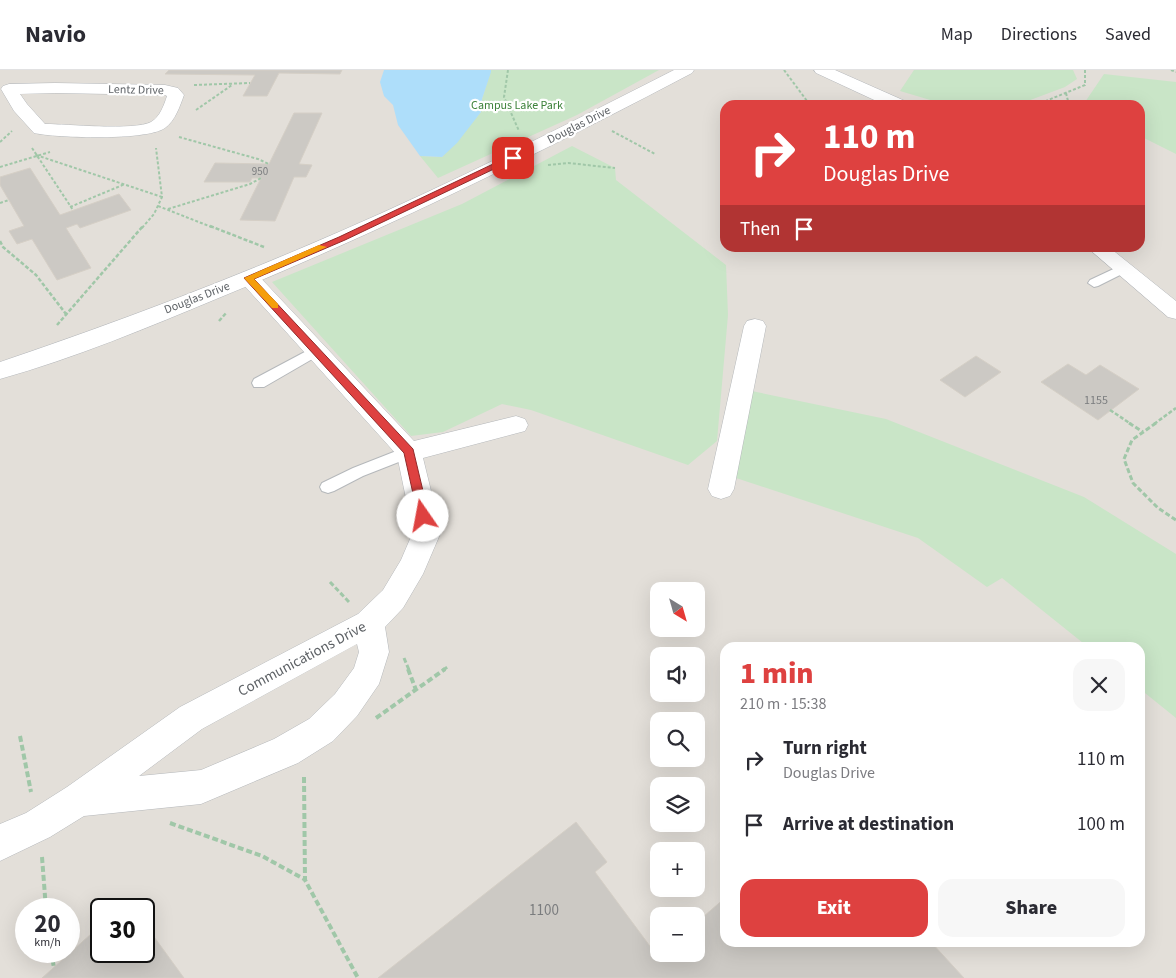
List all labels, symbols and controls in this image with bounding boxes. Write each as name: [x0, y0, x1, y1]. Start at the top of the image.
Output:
text: Navio: [25, 17, 86, 52]
text: Map: [941, 22, 973, 47]
text: Directions: [1001, 22, 1077, 47]
text: Saved: [1105, 22, 1151, 47]
street label: Lentz Drive: [108, 81, 164, 99]
park label: Campus Lake Park: [471, 97, 563, 114]
street label: Douglas Drive: [544, 102, 614, 148]
text: 110 m: [823, 112, 915, 162]
icon: right: [740, 120, 805, 185]
pin: [492, 137, 534, 179]
icon: arrive: [499, 144, 527, 172]
text: Douglas Drive: [823, 158, 950, 190]
house number: 950: [252, 164, 268, 179]
icon: arrive: [790, 215, 818, 243]
text: Then: [740, 216, 780, 243]
street label: Douglas Drive: [162, 278, 232, 318]
house number: 1155: [1084, 392, 1108, 409]
position arrow: [396, 489, 448, 541]
north arrow: [650, 582, 705, 638]
map controls: [650, 582, 705, 962]
street label: Communications Drive: [234, 616, 370, 702]
button: sound: [650, 647, 705, 702]
text: 1 min: [740, 652, 814, 695]
button: close: [1073, 659, 1125, 711]
text: 210 m · 15:38: [740, 693, 827, 715]
button: search: [650, 712, 705, 767]
text: Turn right: [783, 735, 867, 762]
icon: right: [740, 746, 768, 774]
text: 110 m: [1077, 746, 1125, 773]
text: Douglas Drive: [783, 762, 875, 784]
button: layers: [650, 777, 705, 832]
icon: arrive: [740, 811, 768, 839]
text: Arrive at destination: [783, 811, 954, 838]
text: 100 m: [1077, 811, 1125, 838]
button: +: [650, 842, 705, 897]
button: Exit: [740, 879, 928, 937]
button: Share: [938, 879, 1125, 937]
speed limit sign: 30: [90, 898, 155, 963]
house number: 1100: [529, 900, 559, 921]
text: 20: [34, 906, 61, 942]
button: −: [650, 907, 705, 962]
text: km/h: [34, 934, 61, 951]

